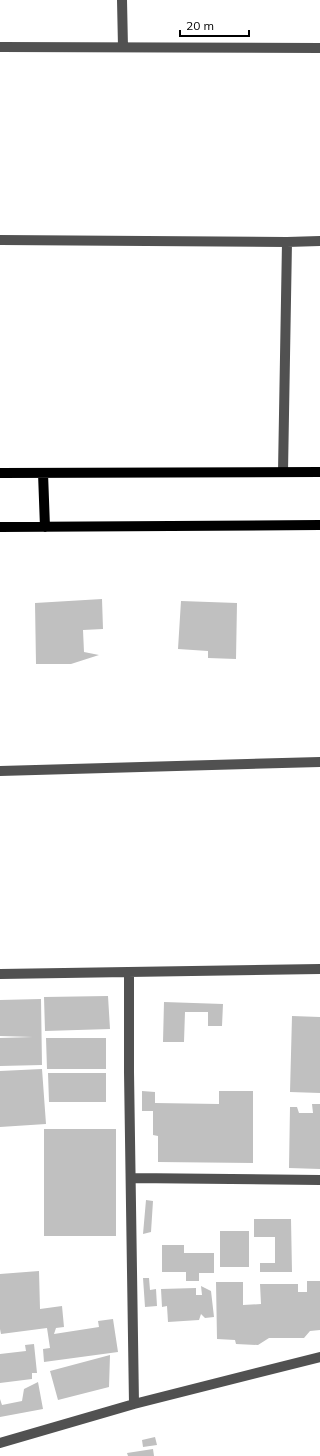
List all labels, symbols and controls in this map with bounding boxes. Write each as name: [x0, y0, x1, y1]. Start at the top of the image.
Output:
scale bar: [180, 12, 249, 38]
text: 20 m: [186, 18, 214, 33]

